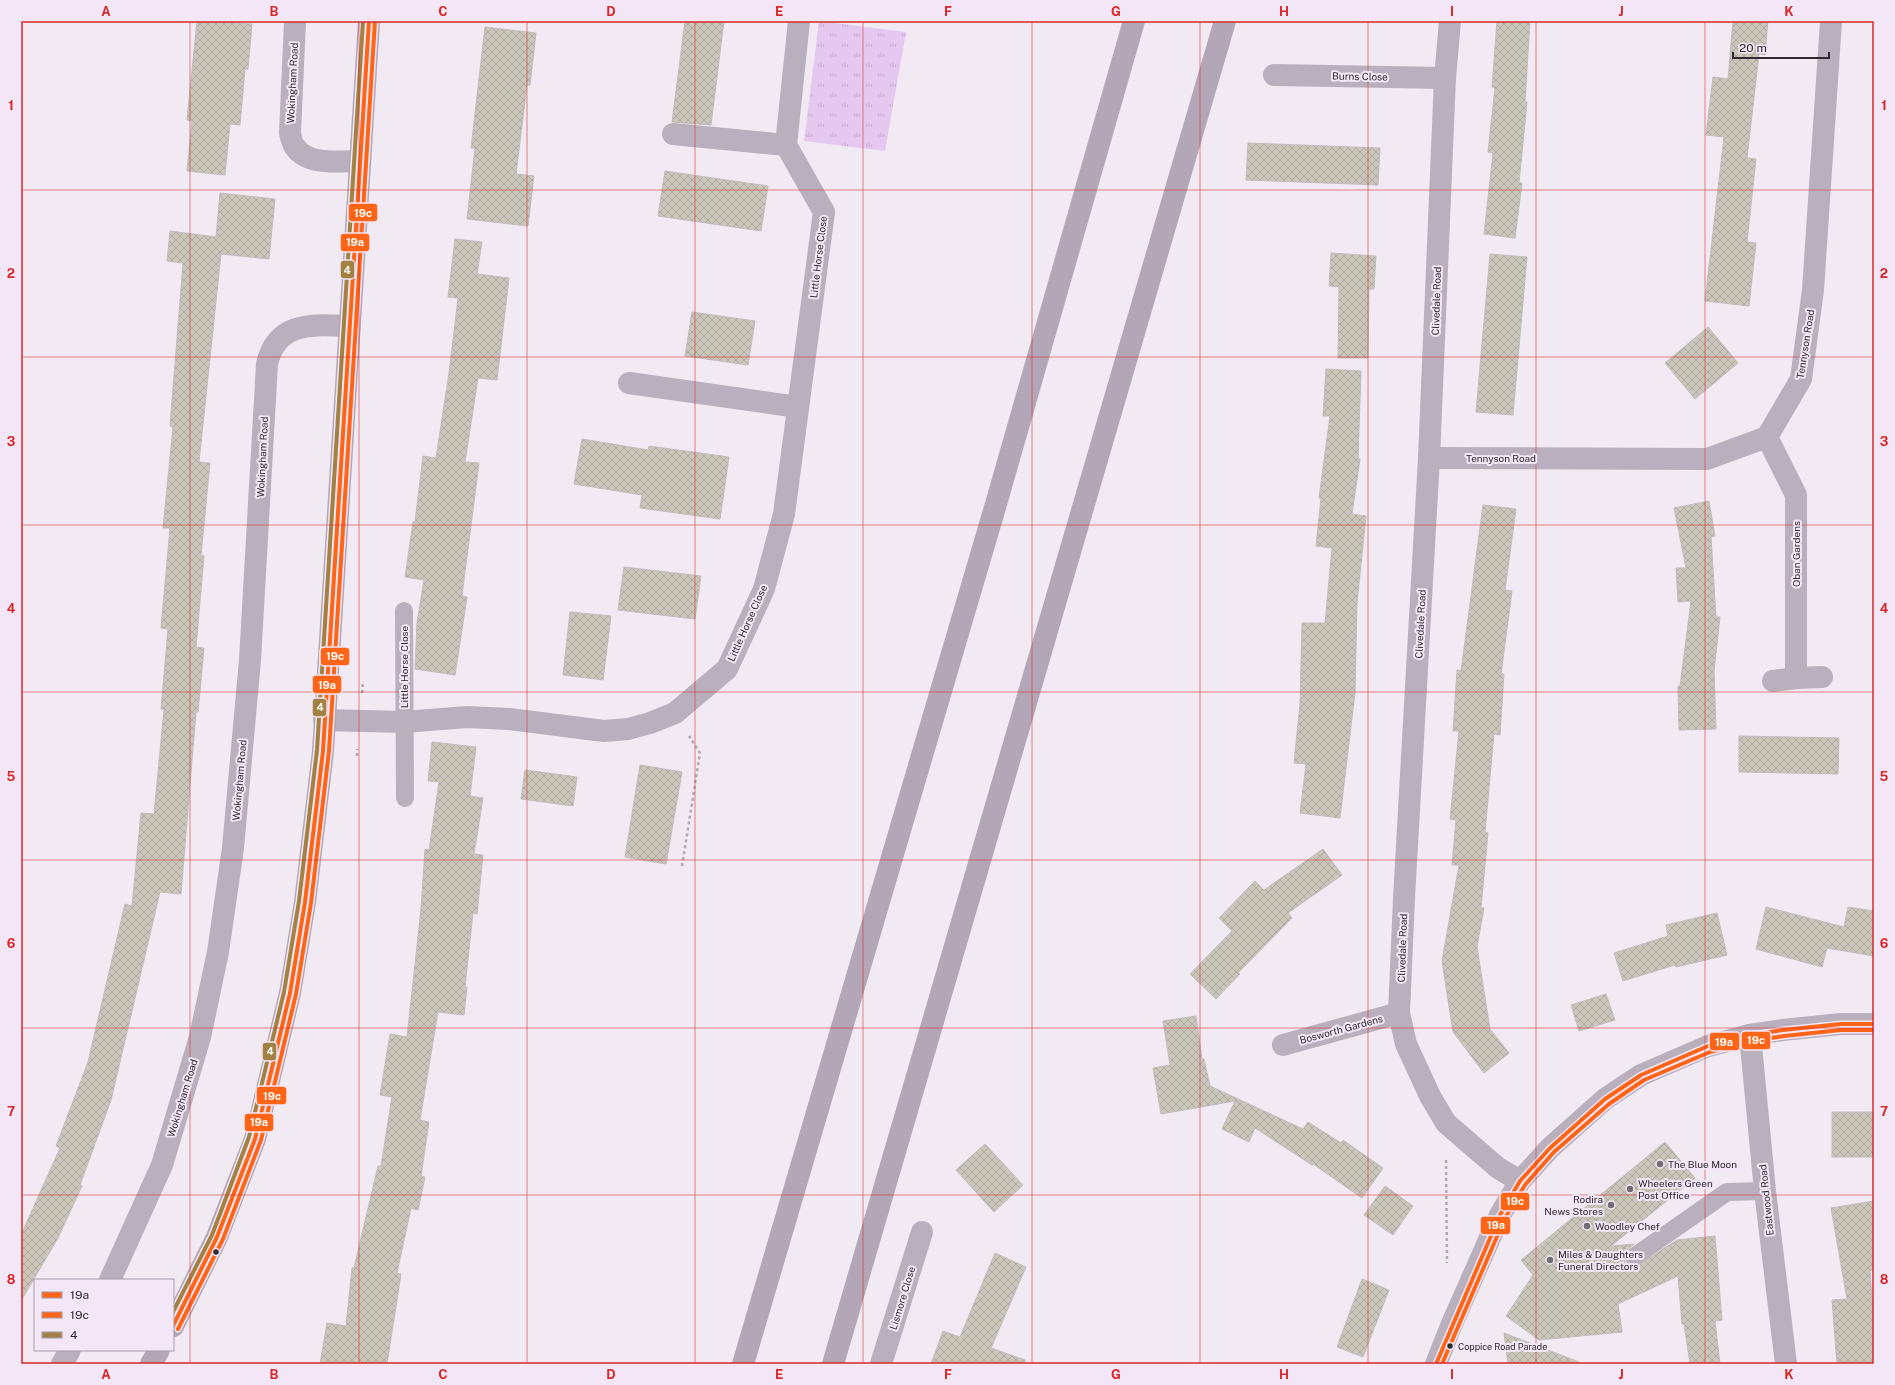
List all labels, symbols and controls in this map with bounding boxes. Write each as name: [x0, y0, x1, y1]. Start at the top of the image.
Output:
text: A: [101, 4, 111, 19]
text: B: [270, 4, 279, 19]
text: C: [438, 4, 448, 19]
text: D: [606, 4, 616, 19]
text: E: [775, 4, 783, 19]
text: F: [944, 4, 952, 19]
text: G: [1111, 4, 1121, 19]
text: H: [1279, 4, 1289, 19]
text: I: [1450, 4, 1454, 19]
text: J: [1618, 4, 1624, 19]
text: K: [1784, 4, 1794, 19]
scale bar: [1733, 34, 1829, 60]
text: 20 m: [1739, 41, 1767, 55]
street label: Wokingham Road: [284, 42, 300, 124]
street label: Burns Close: [1332, 70, 1388, 82]
text: 1: [8, 98, 14, 113]
text: 1: [1881, 98, 1887, 113]
line badge: 19c: [348, 203, 378, 222]
text: 19c: [354, 207, 372, 219]
street label: Little Horse Close: [807, 215, 829, 299]
line badge: 19a: [340, 233, 370, 252]
text: 19a: [346, 236, 364, 248]
line badge: 4: [340, 260, 355, 279]
text: 4: [343, 264, 351, 276]
text: 2: [7, 266, 15, 281]
street label: Clivedale Road: [1429, 266, 1443, 336]
text: 2: [1880, 266, 1888, 281]
street label: Tennyson Road: [1794, 308, 1816, 380]
street label: Wokingham Road: [254, 416, 270, 498]
text: 3: [7, 434, 16, 449]
text: 3: [1880, 434, 1889, 449]
street label: Tennyson Road: [1466, 452, 1536, 464]
street label: Oban Gardens: [1790, 521, 1802, 587]
street label: Little Horse Close: [725, 583, 769, 663]
street label: Clivedale Road: [1412, 589, 1428, 659]
text: 4: [7, 601, 16, 616]
text: 4: [1880, 601, 1889, 616]
street label: Little Horse Close: [398, 625, 410, 708]
line badge: 19c: [320, 647, 350, 666]
text: 19c: [326, 650, 344, 662]
line badge: 19a: [312, 675, 342, 694]
text: 19a: [318, 679, 336, 691]
line badge: 4: [312, 698, 327, 717]
text: 4: [316, 701, 324, 713]
street label: Wokingham Road: [229, 739, 249, 821]
text: 5: [7, 769, 16, 784]
text: 5: [1880, 769, 1889, 784]
street label: Clivedale Road: [1395, 913, 1409, 983]
text: 6: [7, 936, 16, 951]
text: 6: [1880, 936, 1889, 951]
street label: Bosworth Gardens: [1298, 1012, 1384, 1046]
line badge: 19c: [1741, 1031, 1771, 1050]
line badge: 19a: [1709, 1032, 1740, 1051]
text: 19c: [1747, 1034, 1765, 1046]
text: 19a: [1715, 1036, 1733, 1048]
line badge: 4: [262, 1042, 277, 1061]
text: 4: [266, 1045, 274, 1057]
street label: Wokingham Road: [164, 1058, 200, 1138]
line badge: 19c: [256, 1086, 287, 1105]
text: 19c: [263, 1090, 281, 1102]
text: 7: [7, 1104, 15, 1119]
text: 7: [1880, 1104, 1888, 1119]
line badge: 19a: [244, 1113, 274, 1132]
text: 19a: [250, 1116, 268, 1128]
place label: The Blue Moon: [1668, 1158, 1737, 1170]
marker: The Blue Moon: [1655, 1159, 1665, 1169]
street label: Eastwood Road: [1756, 1164, 1776, 1236]
place label: Wheelers Green Post Office: [1638, 1177, 1713, 1201]
marker: Wheelers Green Post Office: [1625, 1184, 1635, 1194]
line badge: 19c: [1500, 1192, 1530, 1211]
place label: Rodira News Stores: [1544, 1193, 1603, 1217]
text: 19c: [1506, 1195, 1524, 1207]
marker: Rodira News Stores: [1606, 1200, 1616, 1210]
line badge: 19a: [1480, 1216, 1511, 1235]
text: 19a: [1487, 1219, 1505, 1231]
place label: Woodley Chef: [1595, 1220, 1660, 1232]
marker: Woodley Chef: [1582, 1221, 1592, 1231]
unlabelled marker: [211, 1247, 221, 1257]
place label: Miles & Daughters Funeral Directors: [1558, 1248, 1643, 1272]
marker: Miles & Daughters Funeral Directors: [1545, 1255, 1555, 1265]
street label: Lismore Close: [887, 1265, 917, 1331]
text: 8: [7, 1272, 16, 1287]
text: 8: [1880, 1272, 1889, 1287]
legend: [34, 1279, 174, 1351]
text: 19a: [70, 1288, 89, 1302]
text: 19c: [70, 1308, 89, 1322]
text: 4: [70, 1328, 78, 1342]
marker: Coppice Road Parade: [1445, 1341, 1455, 1351]
place label: Coppice Road Parade: [1458, 1341, 1547, 1352]
text: A: [101, 1367, 111, 1382]
text: B: [270, 1367, 279, 1382]
text: C: [438, 1367, 448, 1382]
text: D: [606, 1367, 616, 1382]
text: E: [775, 1367, 783, 1382]
text: F: [944, 1367, 952, 1382]
text: G: [1111, 1367, 1121, 1382]
text: H: [1279, 1367, 1289, 1382]
text: I: [1450, 1367, 1454, 1382]
text: J: [1618, 1367, 1624, 1382]
text: K: [1784, 1367, 1794, 1382]

